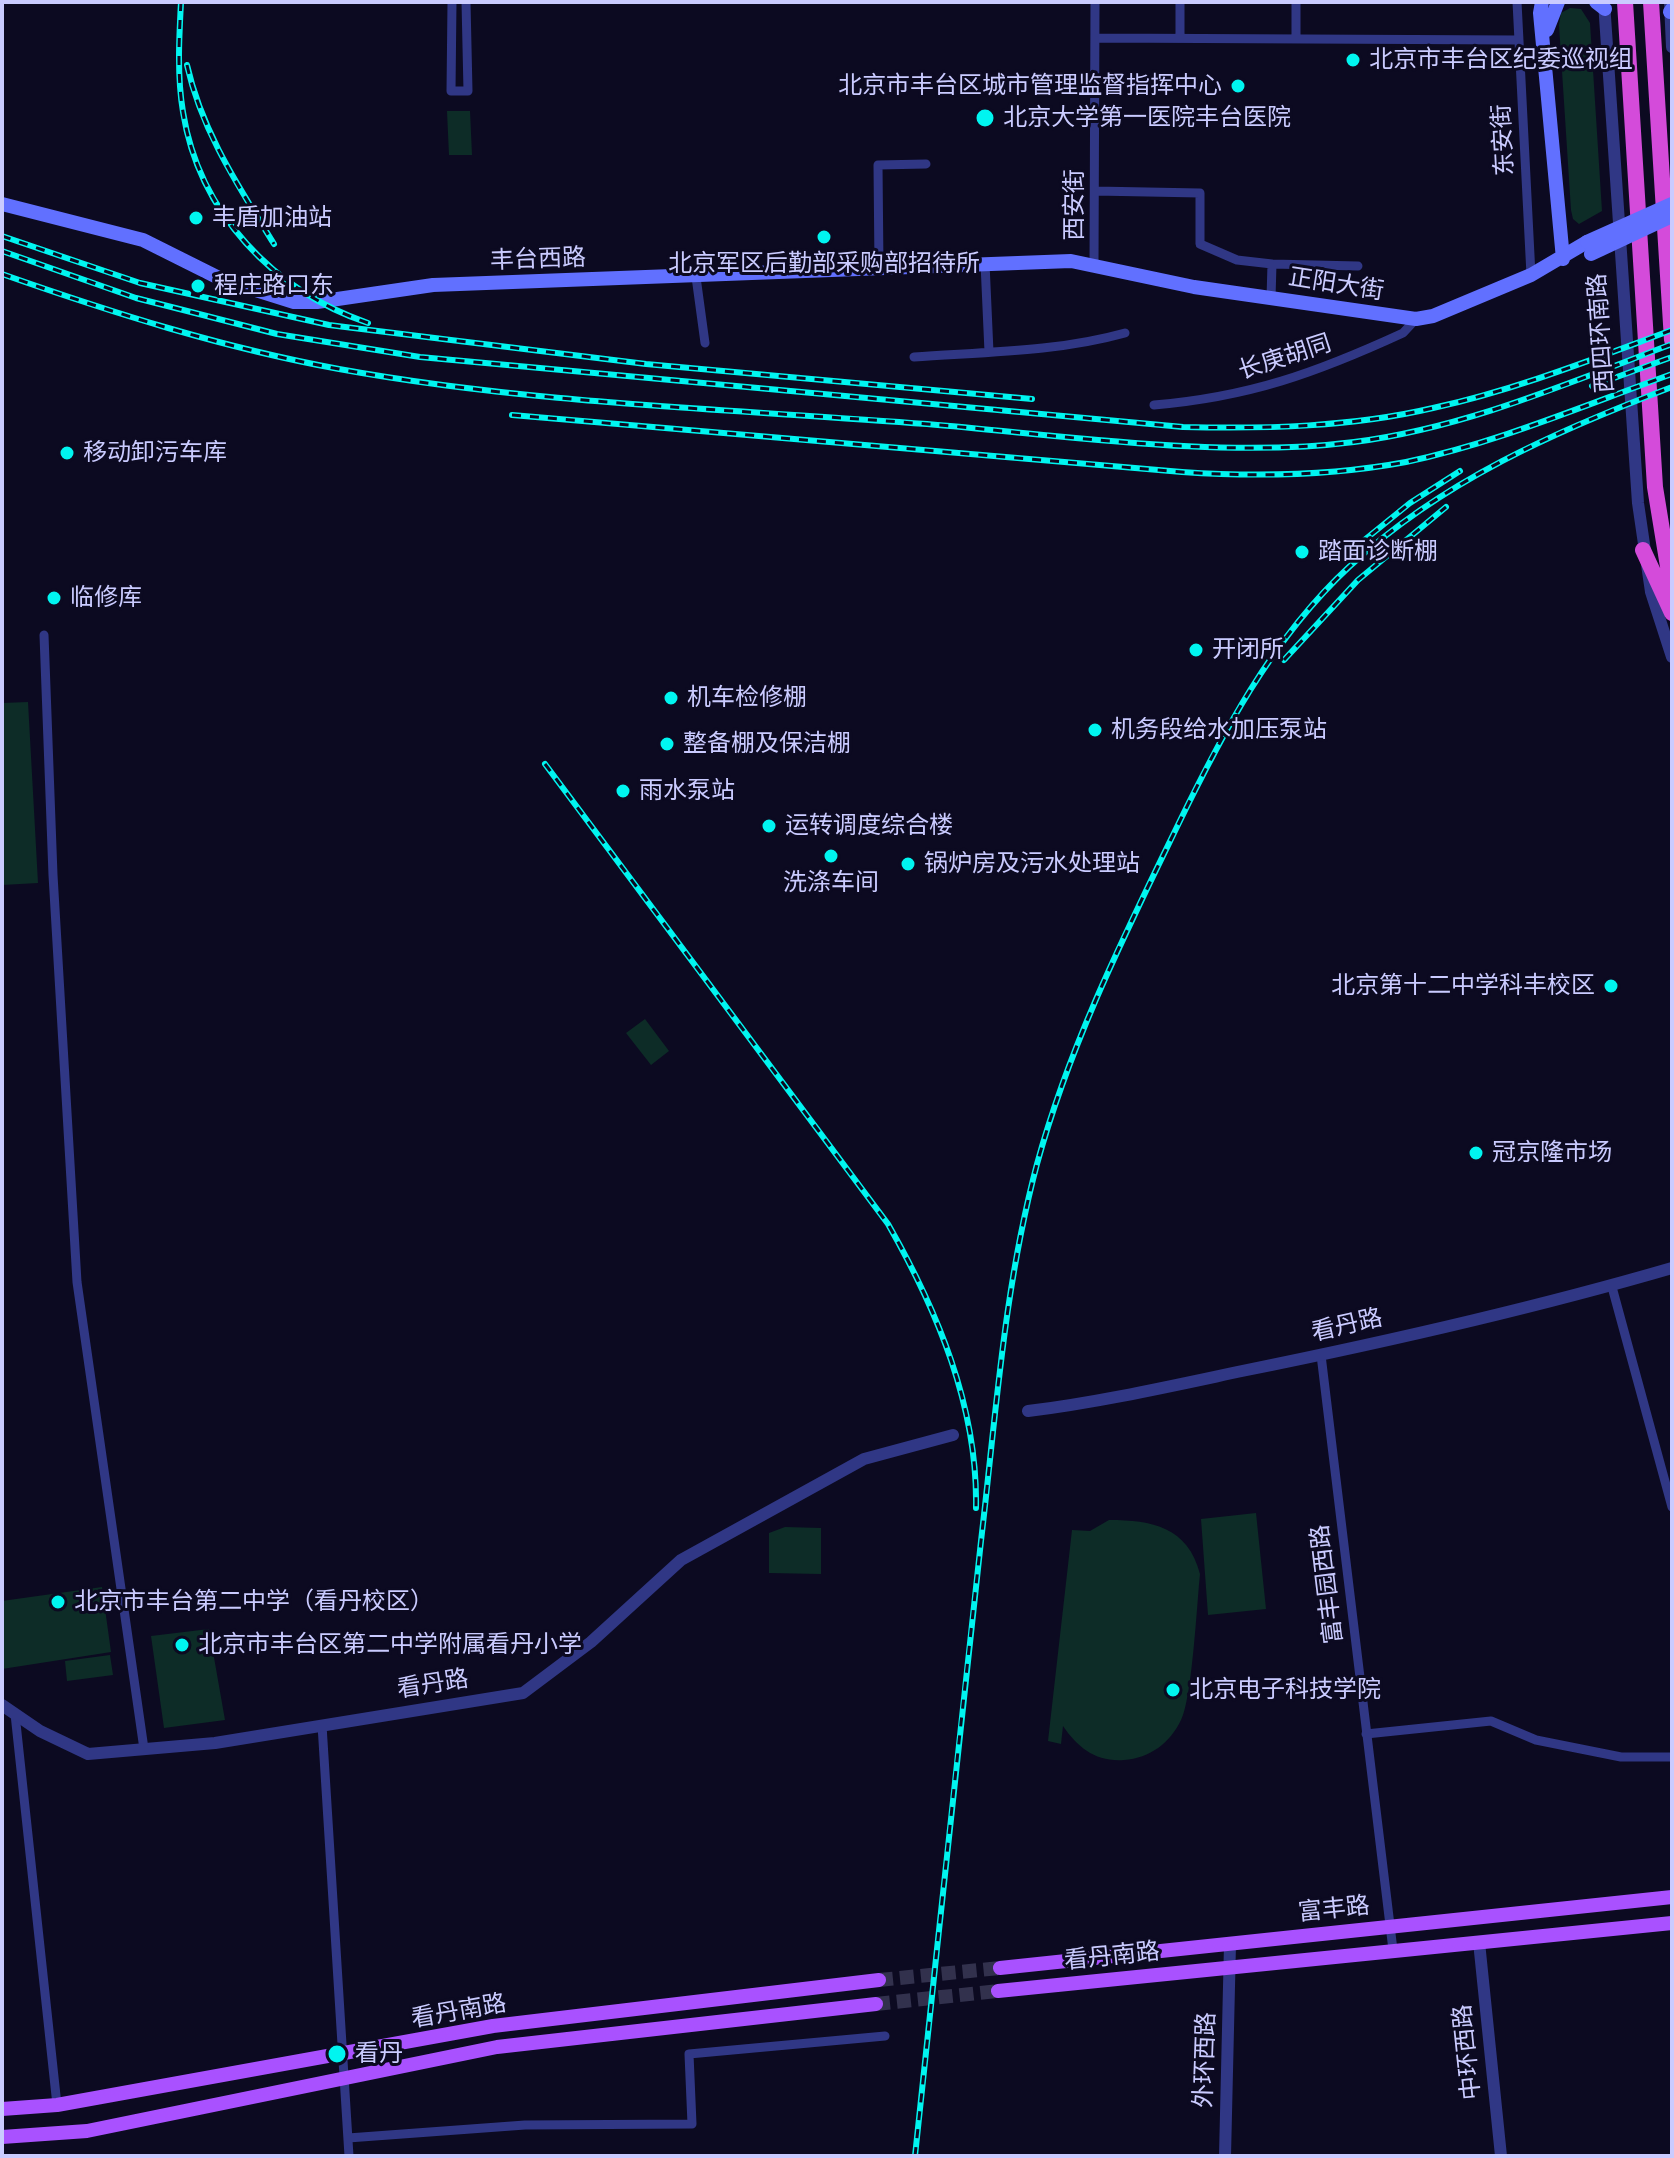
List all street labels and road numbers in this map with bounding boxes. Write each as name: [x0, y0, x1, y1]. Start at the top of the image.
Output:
street label: 东安街: [1488, 103, 1520, 177]
street label: 西安街: [1061, 169, 1089, 241]
street label: 丰台西路: [490, 244, 586, 276]
street label: 正阳大街: [1286, 263, 1386, 307]
street label: 西四环南路: [1583, 272, 1621, 394]
street label: 长庚胡同: [1235, 329, 1335, 387]
street label: 看丹路: [1309, 1304, 1385, 1348]
street label: 富丰园西路: [1306, 1523, 1350, 1645]
street label: 看丹路: [395, 1665, 471, 1705]
street label: 富丰路: [1297, 1892, 1371, 1928]
street label: 看丹南路: [1063, 1938, 1161, 1976]
street label: 看丹南路: [409, 1989, 509, 2035]
street label: 中环西路: [1449, 2003, 1487, 2101]
street label: 外环西路: [1190, 2012, 1222, 2108]

